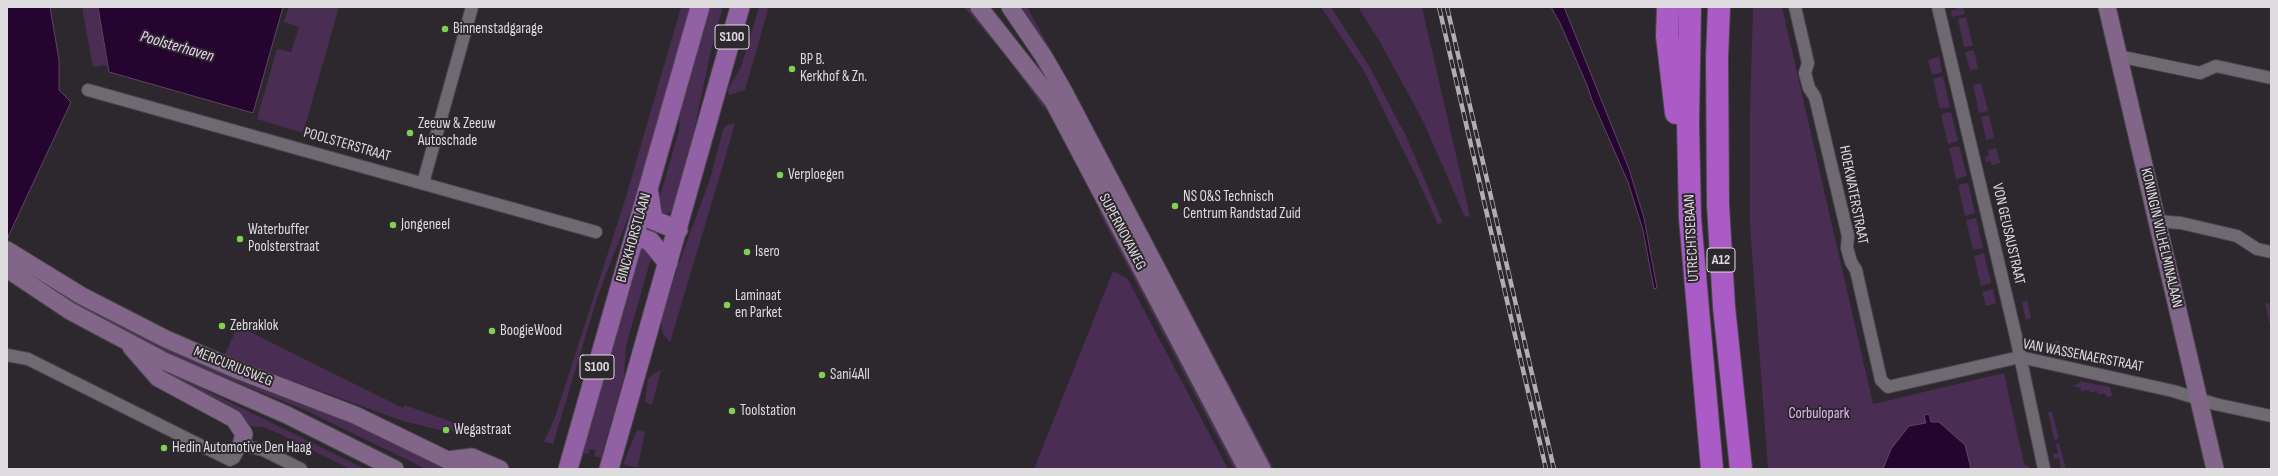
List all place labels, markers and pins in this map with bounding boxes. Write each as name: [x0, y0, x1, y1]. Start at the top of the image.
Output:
place label: Binnenstadgarage: [453, 20, 543, 38]
marker: Binnenstadgarage: [440, 24, 450, 34]
place label: BP B. Kerkhof & Zn.: [800, 51, 867, 86]
marker: BP B. Kerkhof & Zn.: [787, 64, 797, 74]
place label: Zeeuw & Zeeuw Autoschade: [418, 115, 496, 150]
marker: Zeeuw & Zeeuw Autoschade: [405, 128, 415, 138]
place label: Verploegen: [788, 166, 844, 184]
marker: Verploegen: [775, 170, 785, 180]
place label: NS O&S Technisch Centrum Randstad Zuid: [1183, 188, 1301, 223]
marker: NS O&S Technisch Centrum Randstad Zuid: [1170, 201, 1180, 211]
place label: Jongeneel: [401, 216, 450, 234]
marker: Jongeneel: [388, 220, 398, 230]
place label: Waterbuffer Poolsterstraat: [248, 221, 320, 256]
marker: Waterbuffer Poolsterstraat: [235, 234, 245, 244]
place label: Isero: [755, 243, 780, 261]
marker: Isero: [742, 247, 752, 257]
place label: Laminaat en Parket: [735, 287, 782, 322]
marker: Laminaat en Parket: [722, 300, 732, 310]
place label: Zebraklok: [230, 317, 278, 335]
marker: Zebraklok: [217, 321, 227, 331]
place label: BoogieWood: [500, 322, 562, 340]
marker: BoogieWood: [487, 326, 497, 336]
place label: Sani4All: [830, 366, 870, 384]
marker: Sani4All: [817, 370, 827, 380]
place label: Toolstation: [740, 402, 796, 420]
marker: Toolstation: [727, 406, 737, 416]
place label: Wegastraat: [454, 421, 511, 439]
marker: Wegastraat: [441, 425, 451, 435]
place label: Hedin Automotive Den Haag: [172, 439, 312, 457]
marker: Hedin Automotive Den Haag: [159, 443, 169, 453]

